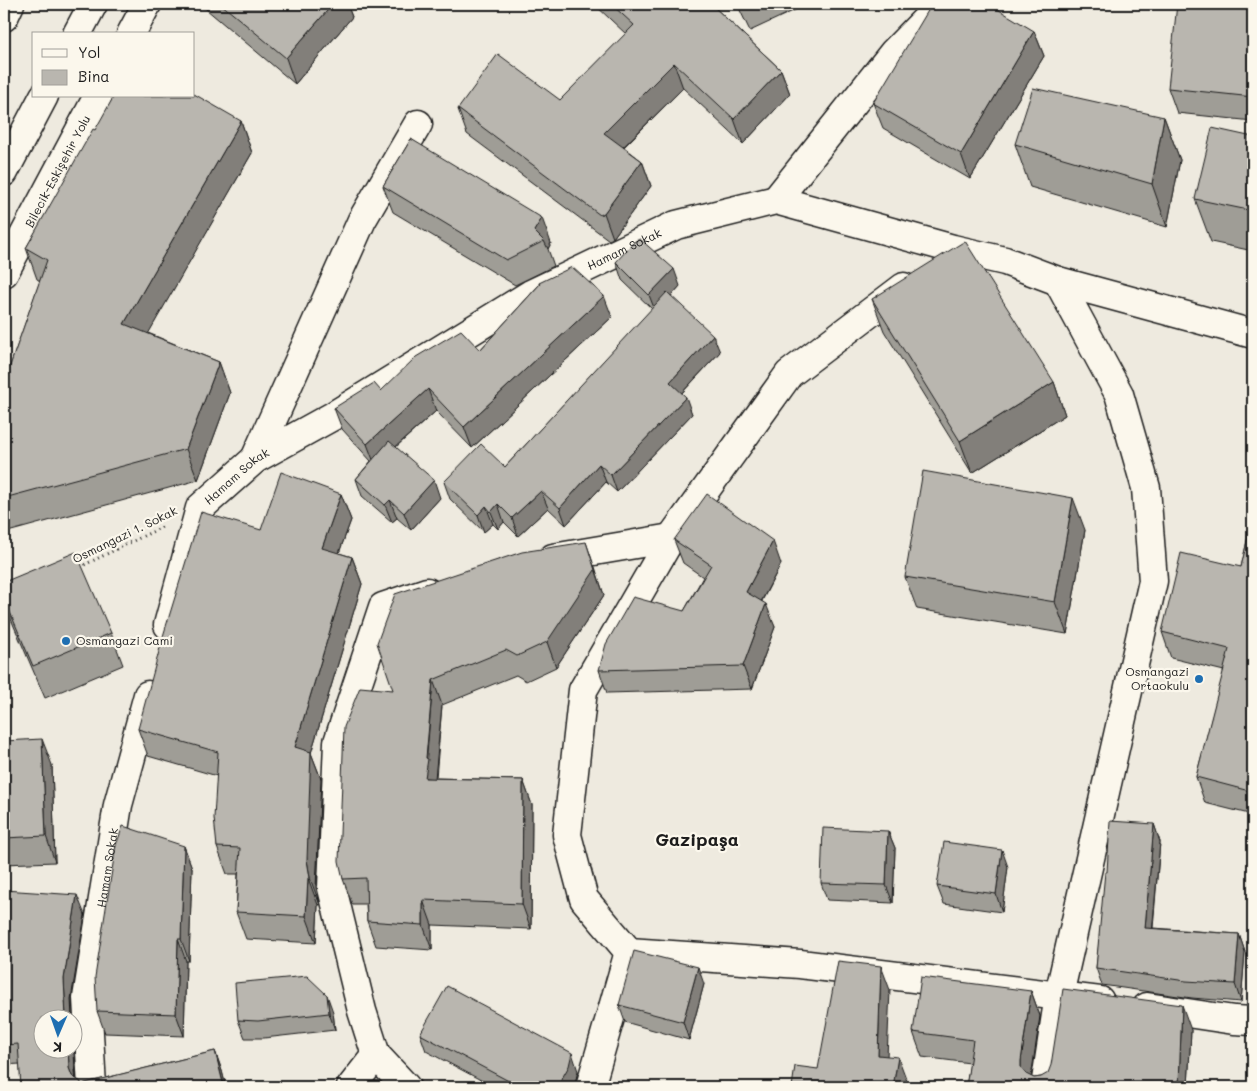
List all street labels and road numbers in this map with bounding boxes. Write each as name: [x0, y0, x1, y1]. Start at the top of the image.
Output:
street label: Bilecik-Eskişehir Yolu: [21, 112, 93, 230]
street label: Hamam Sokak: [584, 224, 664, 273]
street label: Hamam Sokak: [200, 444, 272, 508]
street label: Osmangazi 1. Sokak: [70, 502, 180, 566]
street label: Hamam Sokak: [93, 827, 121, 909]

